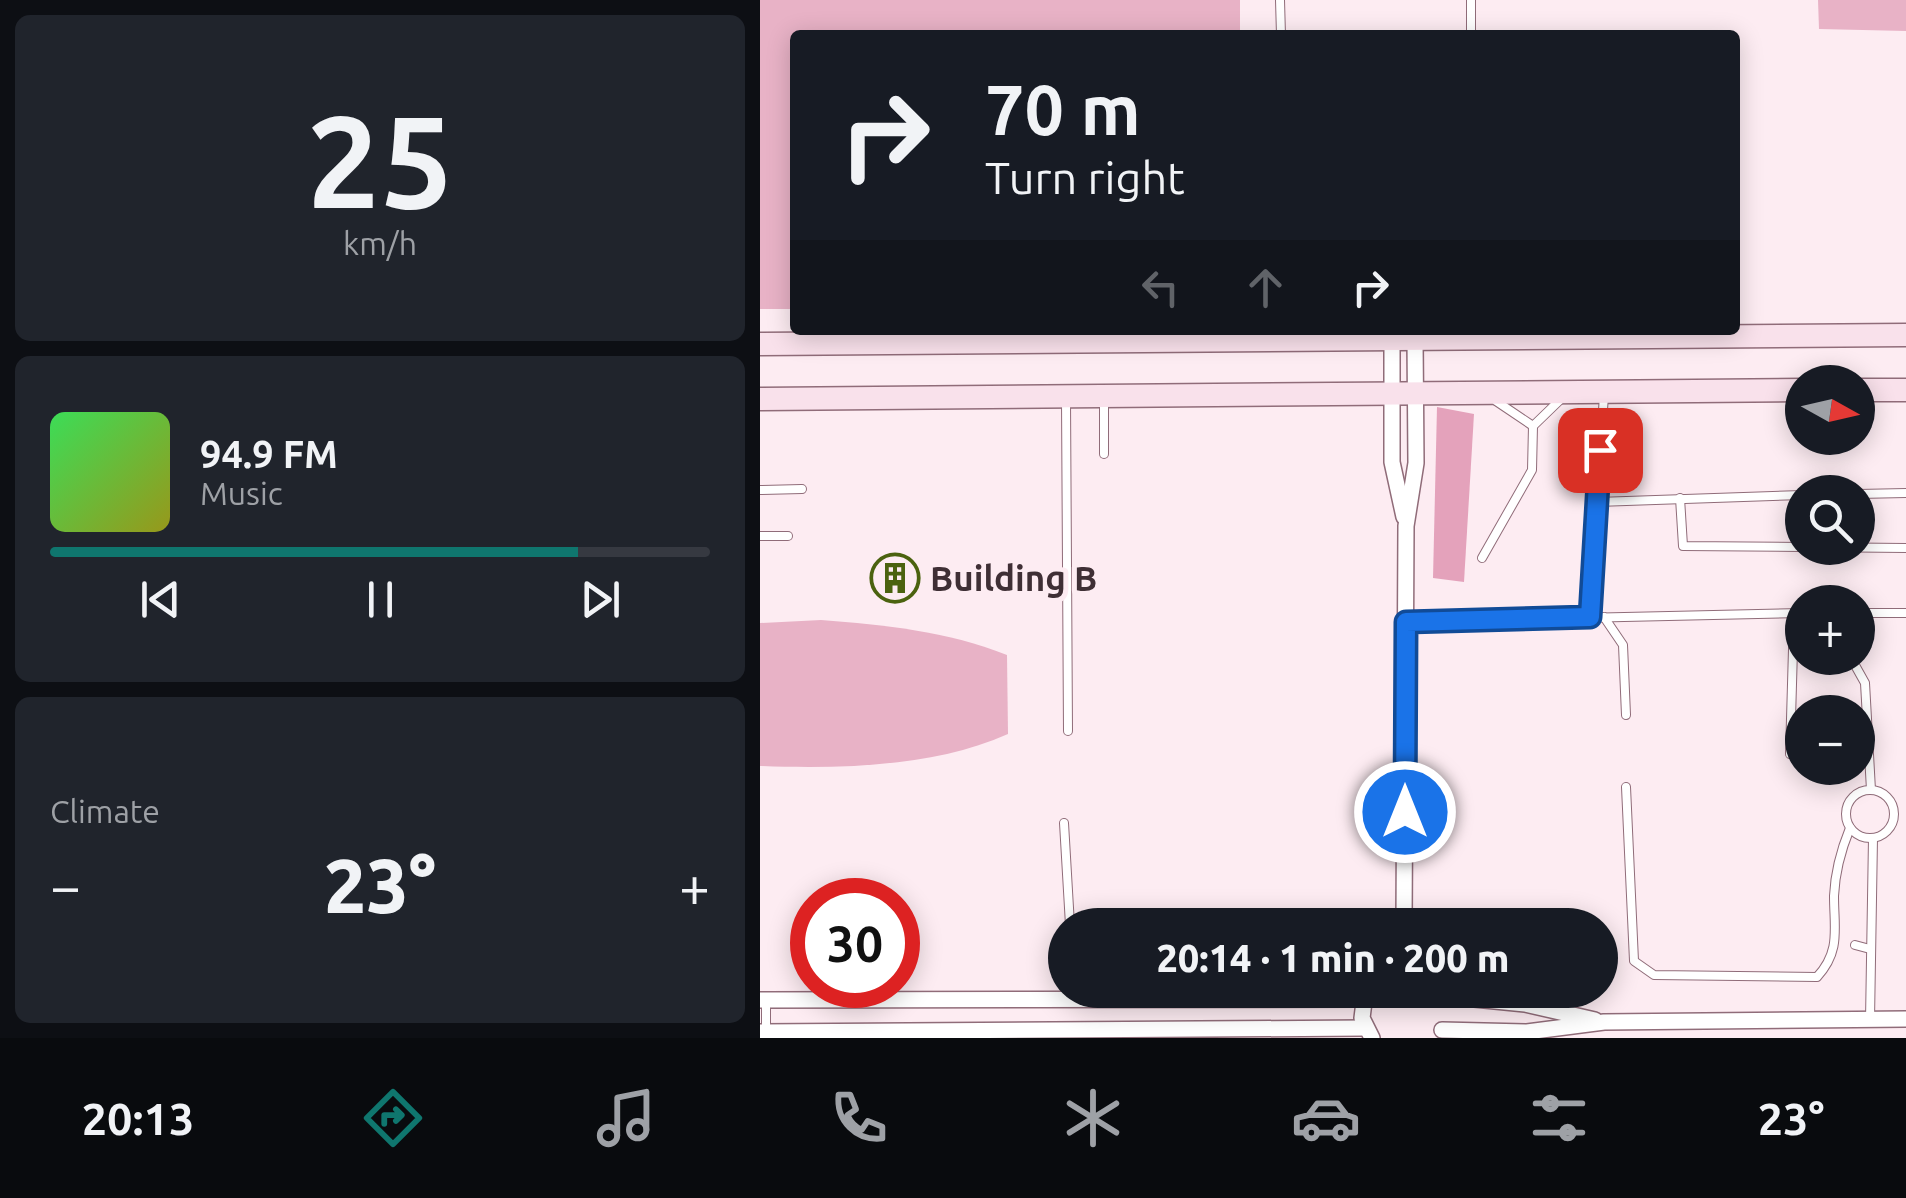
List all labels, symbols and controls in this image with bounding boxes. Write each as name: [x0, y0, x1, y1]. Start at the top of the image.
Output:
icon: right: [820, 70, 950, 200]
text: 70 m: [985, 70, 1141, 148]
text: 25: [307, 87, 453, 233]
text: Turn right: [985, 152, 1185, 203]
text: km/h: [343, 225, 417, 261]
icon: left: [1133, 260, 1188, 315]
icon: ahead: [1238, 260, 1293, 315]
icon: right: [1343, 260, 1398, 315]
north arrow: [1785, 365, 1875, 455]
map controls: [1785, 365, 1875, 785]
pin: [1558, 408, 1643, 493]
icon: arrive: [1573, 423, 1628, 478]
text: 94.9 FM: [200, 433, 338, 475]
text: Music: [200, 475, 283, 511]
button: search: [1785, 475, 1875, 565]
building icon: Building B: [869, 552, 921, 604]
place label: Building B: [930, 558, 1097, 598]
icon: previous: [133, 572, 188, 627]
icon: pause: [353, 572, 408, 627]
icon: next: [573, 572, 628, 627]
button: +: [1785, 585, 1875, 675]
button: −: [1785, 695, 1875, 785]
position arrow: [1353, 760, 1457, 864]
text: Climate: [50, 793, 160, 829]
text: 23°: [324, 843, 436, 927]
text: −: [50, 855, 81, 916]
text: +: [679, 855, 710, 916]
speed limit sign: 30: [790, 878, 920, 1008]
text: 20:14 · 1 min · 200 m: [1156, 937, 1510, 979]
icon: directions: [358, 1083, 428, 1153]
icon: music: [591, 1083, 661, 1153]
icon: phone: [824, 1083, 894, 1153]
icon: climate: [1058, 1083, 1128, 1153]
icon: car: [1291, 1083, 1361, 1153]
icon: filters: [1524, 1083, 1594, 1153]
text: 20:13: [82, 1093, 194, 1144]
text: 23°: [1758, 1093, 1824, 1144]

